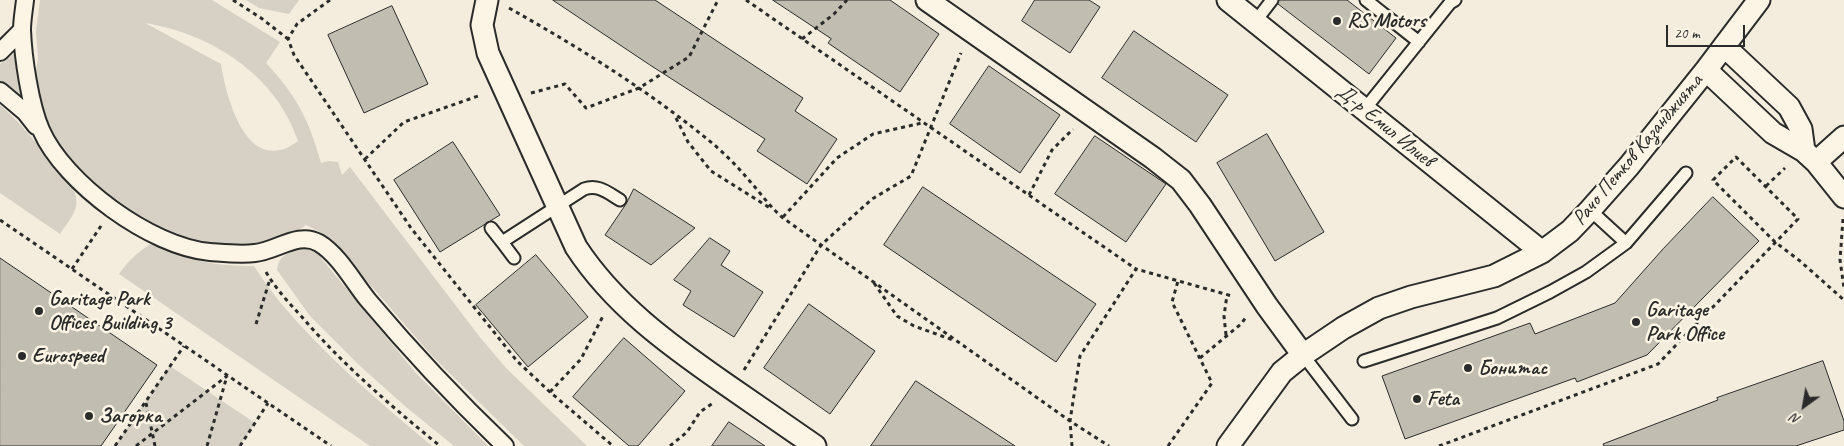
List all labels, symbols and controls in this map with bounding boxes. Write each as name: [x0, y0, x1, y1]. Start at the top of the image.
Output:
place label: RS Motors: [1347, 8, 1426, 34]
marker: RS Motors: [1331, 15, 1343, 27]
scale bar: [1669, 15, 1748, 47]
text: 20 m: [1674, 24, 1700, 43]
street label: Рачо Петков Казанджията: [1567, 69, 1709, 231]
street label: Д-р Емил Илиев: [1331, 79, 1439, 173]
place label: Garitage Park Offices Building 3: [49, 286, 171, 336]
place label: Garitage Park Office: [1646, 297, 1724, 347]
marker: Garitage Park Offices Building 3: [33, 305, 45, 317]
marker: Garitage Park Office: [1630, 316, 1642, 328]
place label: Eurospeed: [32, 343, 104, 369]
marker: Eurospeed: [16, 350, 28, 362]
place label: Бонитас: [1478, 355, 1547, 381]
marker: Бонитас: [1462, 362, 1474, 374]
north arrow: [1779, 381, 1829, 431]
place label: Feta: [1427, 386, 1459, 412]
marker: Feta: [1411, 393, 1423, 405]
place label: Загорка: [99, 403, 162, 429]
marker: Загорка: [83, 410, 95, 422]
text: N: [1788, 410, 1804, 429]

